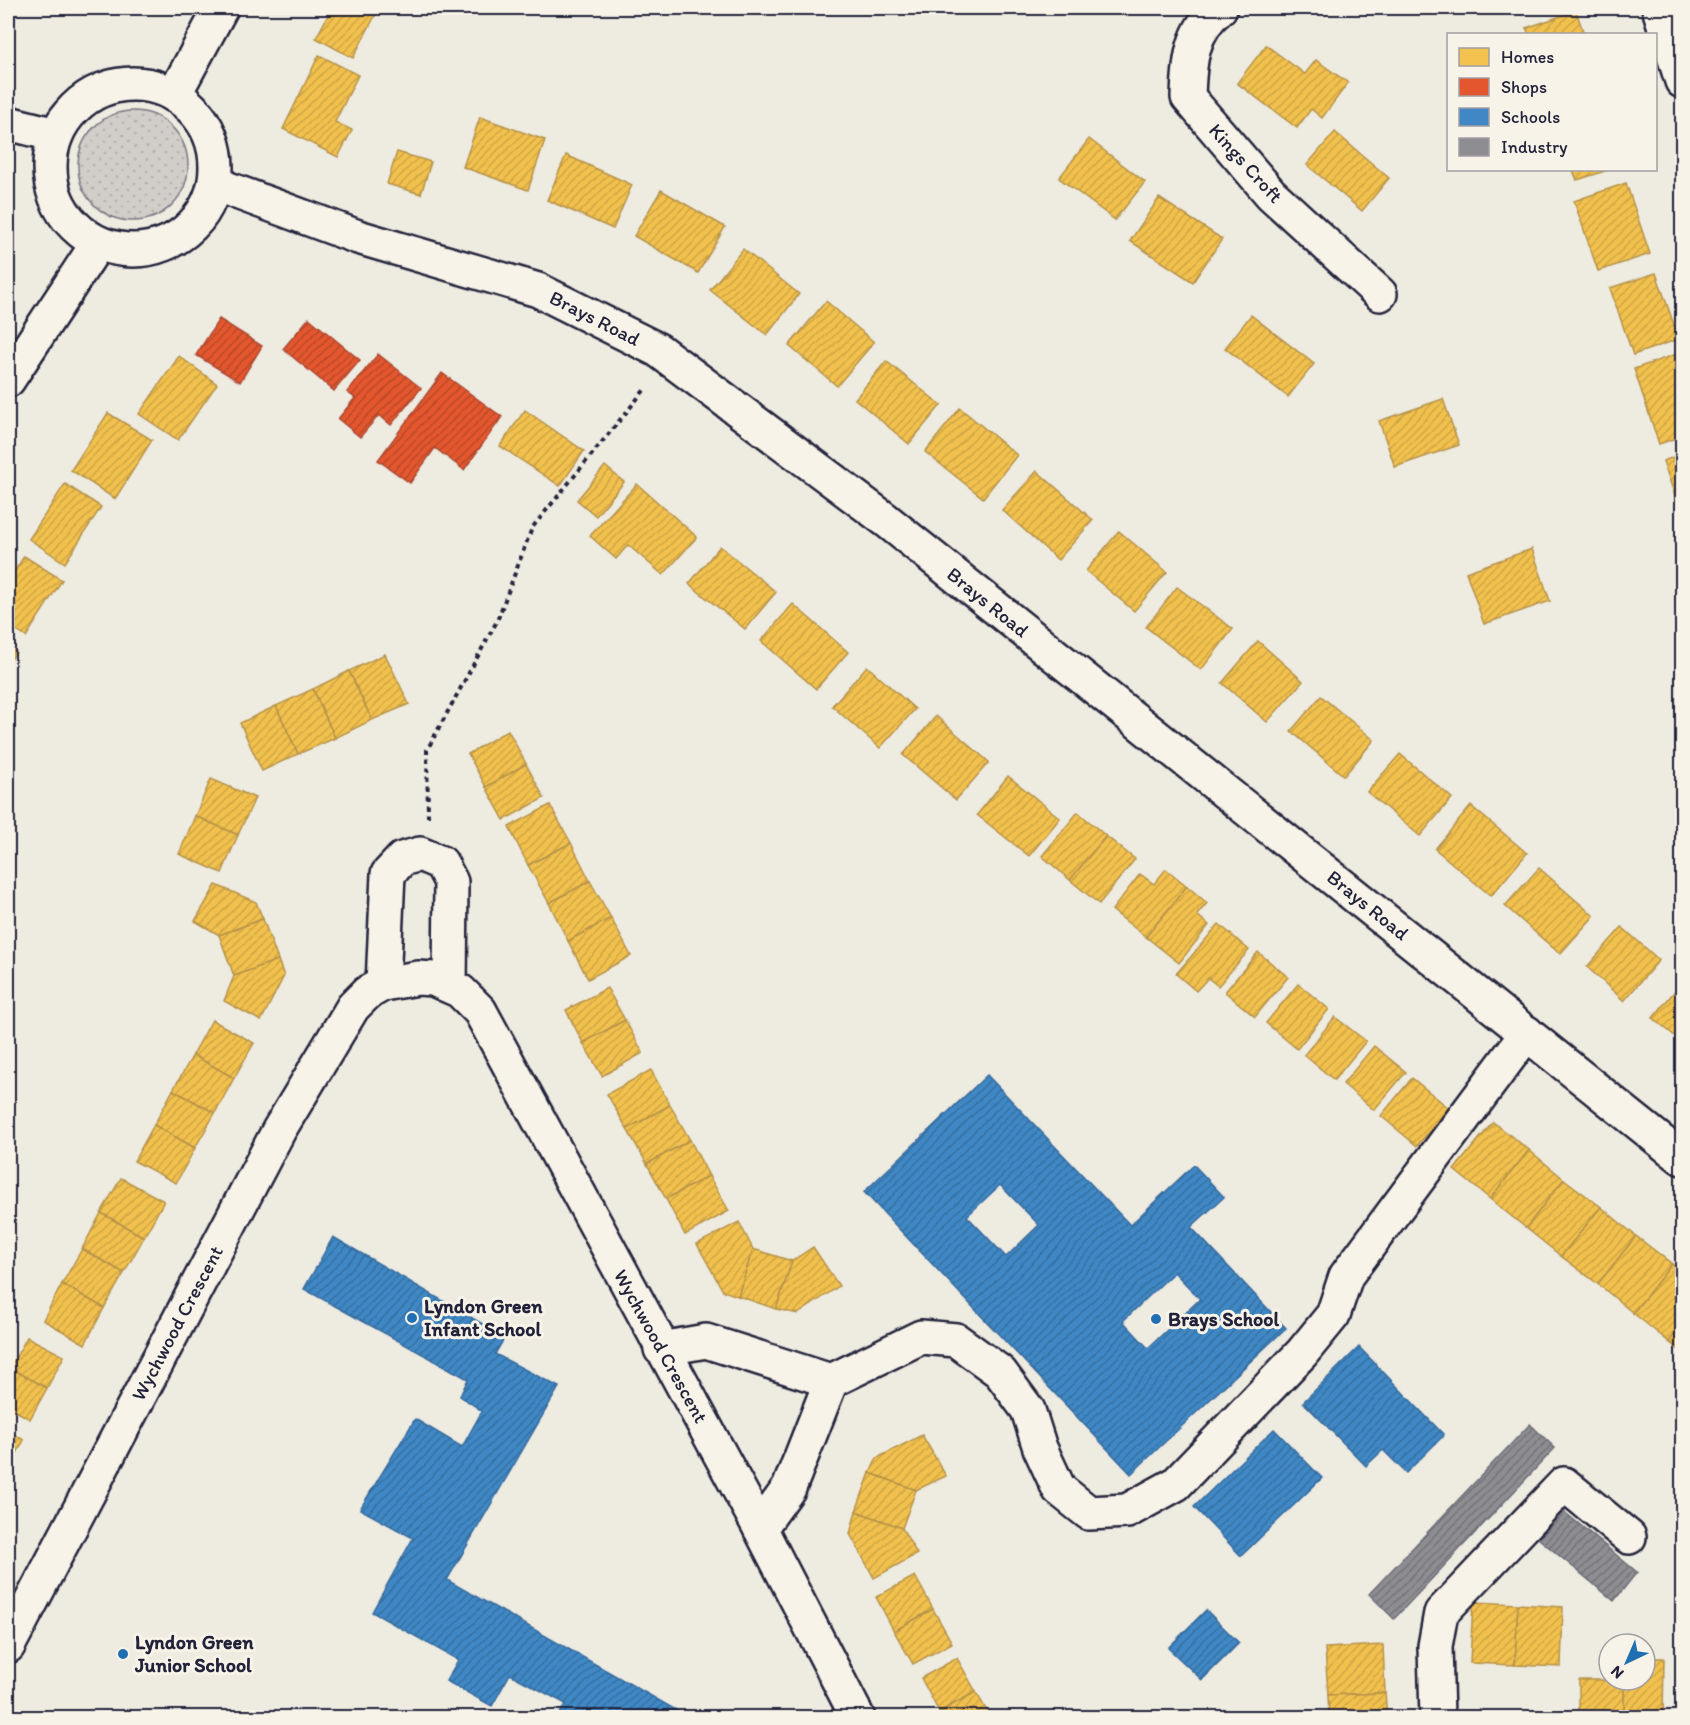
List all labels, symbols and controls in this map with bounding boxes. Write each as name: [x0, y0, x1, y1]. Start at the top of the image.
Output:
legend: [1447, 33, 1657, 171]
text: Homes: [1501, 46, 1554, 68]
text: Shops: [1501, 76, 1547, 98]
text: Schools: [1501, 106, 1560, 128]
street label: Kings Croft: [1204, 118, 1288, 208]
text: Industry: [1501, 136, 1568, 158]
street label: Brays Road: [546, 285, 644, 351]
street label: Brays Road: [942, 562, 1034, 642]
street label: Brays Road: [1322, 865, 1414, 945]
street label: Wychwood Crescent: [126, 1241, 228, 1405]
street label: Wychwood Crescent: [609, 1265, 713, 1427]
place label: Lyndon Green Infant School: [424, 1294, 543, 1341]
place label: Brays School: [1168, 1307, 1279, 1332]
marker: Lyndon Green Infant School: [405, 1311, 419, 1325]
marker: Brays School: [1149, 1312, 1163, 1326]
place label: Lyndon Green Junior School: [134, 1630, 254, 1677]
north arrow: [1597, 1632, 1657, 1692]
marker: Lyndon Green Junior School: [116, 1647, 130, 1661]
text: N: [1606, 1662, 1627, 1683]

